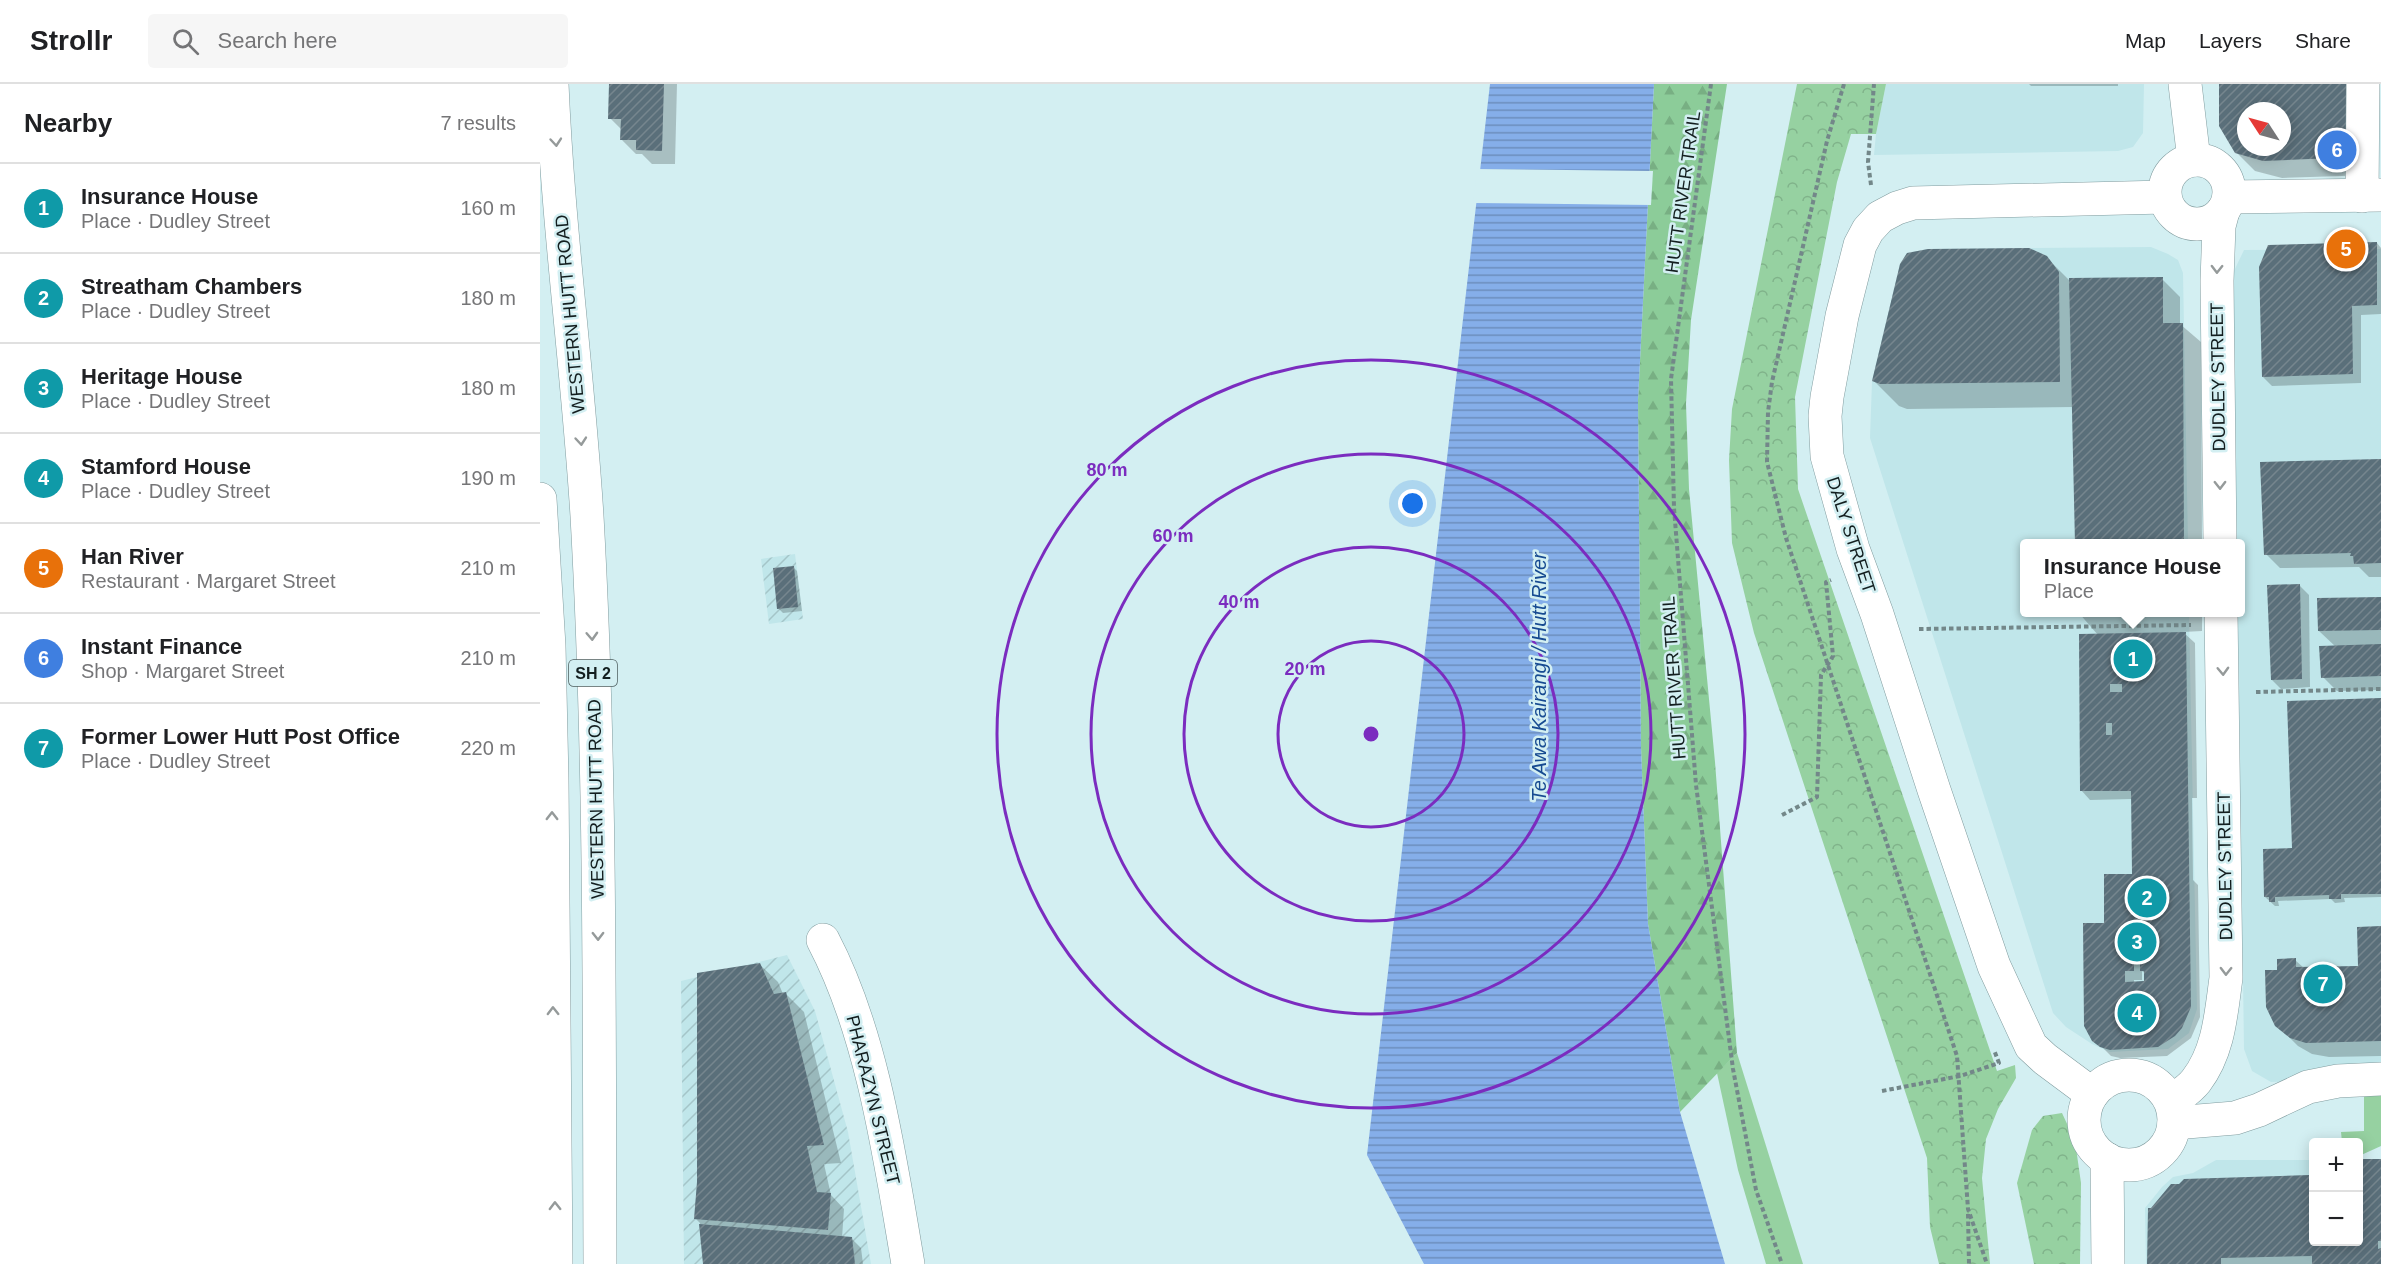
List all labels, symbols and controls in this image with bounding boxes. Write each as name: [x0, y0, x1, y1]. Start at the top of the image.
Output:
search box: [148, 14, 568, 68]
text: Strollr: [30, 25, 112, 56]
icon: search: [169, 25, 202, 58]
text: Search here: [217, 28, 337, 53]
text: Map: [2125, 29, 2166, 52]
text: Layers: [2199, 29, 2262, 52]
text: Share: [2295, 29, 2351, 52]
north arrow: [2237, 102, 2291, 156]
text: Nearby: [24, 108, 112, 138]
street label: HUTT RIVER TRAIL: [1662, 110, 1704, 274]
text: 7 results: [440, 112, 516, 134]
pin: 6: [2318, 128, 2356, 172]
one-way arrow: [550, 138, 563, 147]
text: Insurance House: [81, 184, 258, 209]
text: 1: [38, 197, 49, 219]
text: 160 m: [460, 197, 516, 219]
text: Place · Dudley Street: [81, 210, 270, 232]
street label: WESTERN HUTT ROAD: [551, 214, 589, 414]
pin: 5: [2326, 226, 2366, 272]
one-way arrow: [2211, 264, 2223, 273]
text: Streatham Chambers: [81, 274, 302, 299]
text: 2: [38, 287, 49, 309]
text: 180 m: [460, 287, 516, 309]
text: Place · Dudley Street: [81, 300, 270, 322]
street label: DUDLEY STREET: [2207, 302, 2229, 452]
text: Heritage House: [81, 364, 242, 389]
text: 3: [38, 377, 49, 399]
text: 180 m: [460, 377, 516, 399]
text: Place · Dudley Street: [81, 390, 270, 412]
one-way arrow: [574, 437, 587, 446]
text: Stamford House: [81, 454, 251, 479]
text: 80 m: [1086, 460, 1128, 480]
text: 4: [38, 467, 49, 489]
text: 190 m: [460, 467, 516, 489]
street label: DALY STREET: [1823, 474, 1879, 596]
text: Place · Dudley Street: [81, 480, 270, 502]
one-way arrow: [2214, 480, 2226, 489]
your location: [1398, 489, 1427, 518]
text: 60 m: [1152, 526, 1194, 546]
popup: [2020, 539, 2245, 617]
text: Han River: [81, 544, 184, 569]
water label: Te Awa Kairangi / Hutt River: [1528, 551, 1550, 802]
text: Insurance House: [2044, 554, 2221, 579]
text: 5: [38, 557, 49, 579]
text: 210 m: [460, 557, 516, 579]
text: Restaurant · Margaret Street: [81, 570, 336, 592]
text: Place: [2044, 580, 2094, 602]
text: 40 m: [1218, 592, 1260, 612]
street label: HUTT RIVER TRAIL: [1658, 596, 1690, 760]
one-way arrow: [586, 631, 599, 640]
text: Instant Finance: [81, 634, 242, 659]
pin: 1: [2114, 636, 2152, 682]
text: 6: [38, 647, 49, 669]
text: 210 m: [460, 647, 516, 669]
text: 20 m: [1284, 659, 1326, 679]
text: Shop · Margaret Street: [81, 660, 284, 682]
road number: SH 2: [569, 660, 617, 686]
one-way arrow: [2216, 666, 2229, 675]
street label: WESTERN HUTT ROAD: [584, 699, 608, 899]
text: Former Lower Hutt Post Office: [81, 724, 400, 749]
centre of rings: [1361, 724, 1381, 744]
text: 7: [38, 737, 49, 759]
text: 220 m: [460, 737, 516, 759]
text: Place · Dudley Street: [81, 750, 270, 772]
street label: DUDLEY STREET: [2214, 791, 2236, 941]
one-way arrow: [546, 811, 558, 820]
pin: 2: [2128, 876, 2166, 920]
pin: 3: [2118, 920, 2156, 964]
one-way arrow: [592, 931, 604, 940]
pin: 7: [2304, 962, 2342, 1006]
one-way arrow: [2220, 966, 2232, 975]
pin: 4: [2118, 990, 2156, 1036]
one-way arrow: [547, 1006, 559, 1015]
street label: PHARAZYN STREET: [842, 1013, 904, 1187]
map controls: [2309, 1138, 2363, 1246]
button: +: [2309, 1138, 2363, 1192]
button: −: [2309, 1192, 2363, 1246]
one-way arrow: [549, 1201, 561, 1210]

